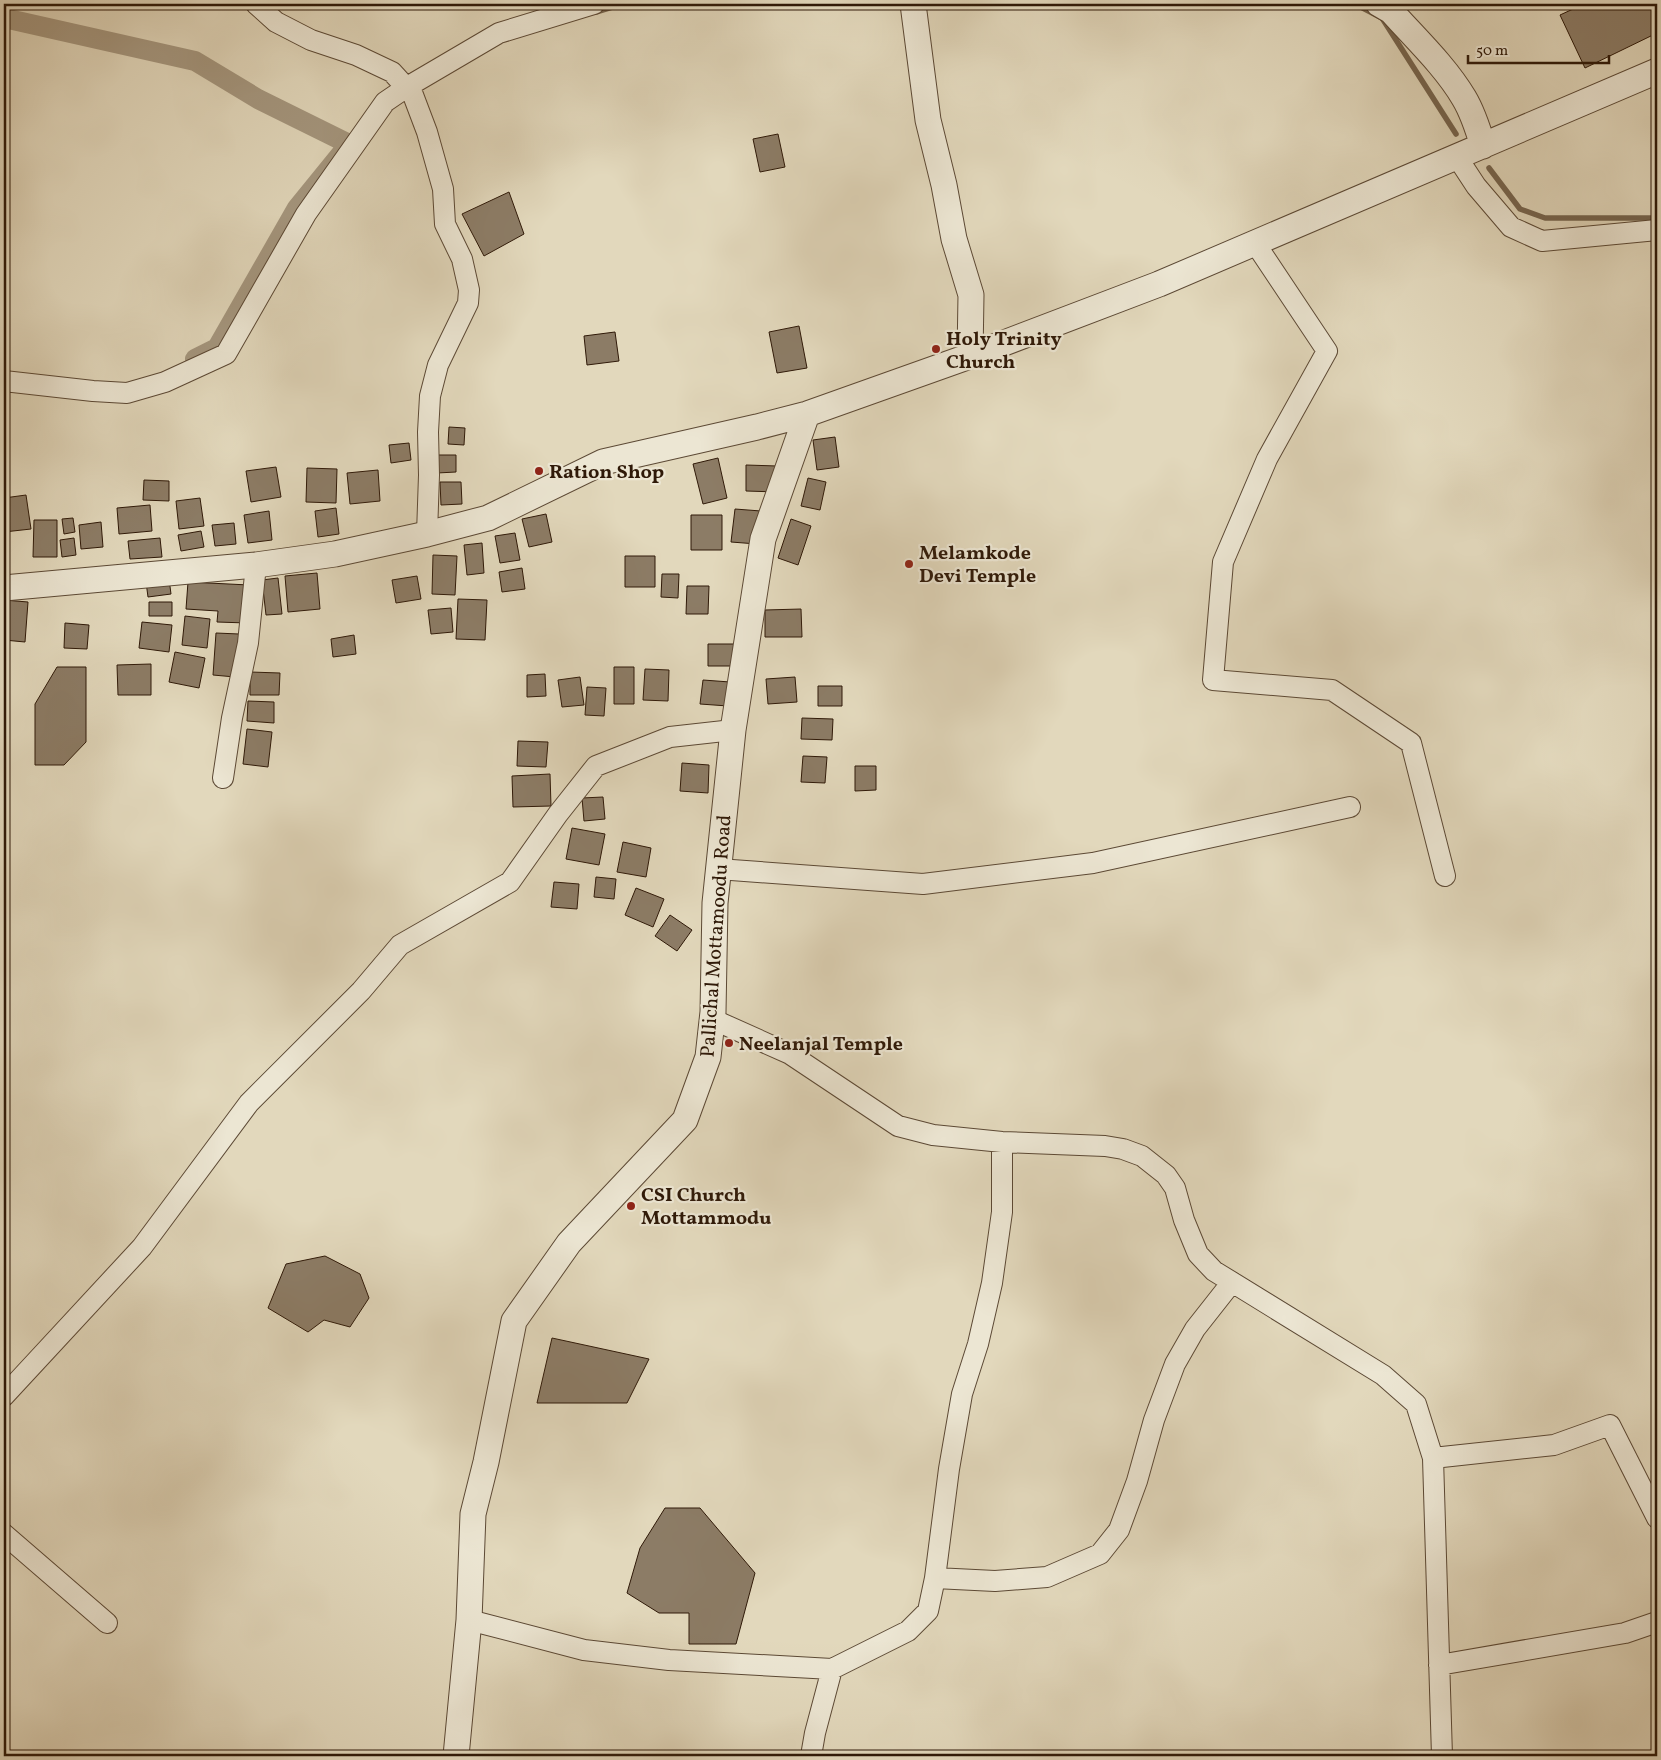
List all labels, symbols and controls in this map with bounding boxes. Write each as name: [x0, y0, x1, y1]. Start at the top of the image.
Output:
scale bar: [1468, 32, 1610, 64]
text: 50 m: [1476, 41, 1508, 62]
place label: Holy Trinity Church: [946, 326, 1062, 377]
marker: Holy Trinity Church: [930, 343, 942, 355]
place label: Ration Shop: [549, 459, 664, 487]
marker: Ration Shop: [533, 465, 545, 477]
place label: Melamkode Devi Temple: [919, 540, 1036, 591]
marker: Melamkode Devi Temple: [903, 558, 915, 570]
street label: Pallichal Mottamoodu Road: [695, 814, 739, 1058]
place label: Neelanjal Temple: [739, 1031, 903, 1059]
marker: Neelanjal Temple: [723, 1037, 735, 1049]
place label: CSI Church Mottammodu: [641, 1182, 771, 1233]
marker: CSI Church Mottammodu: [625, 1200, 637, 1212]

